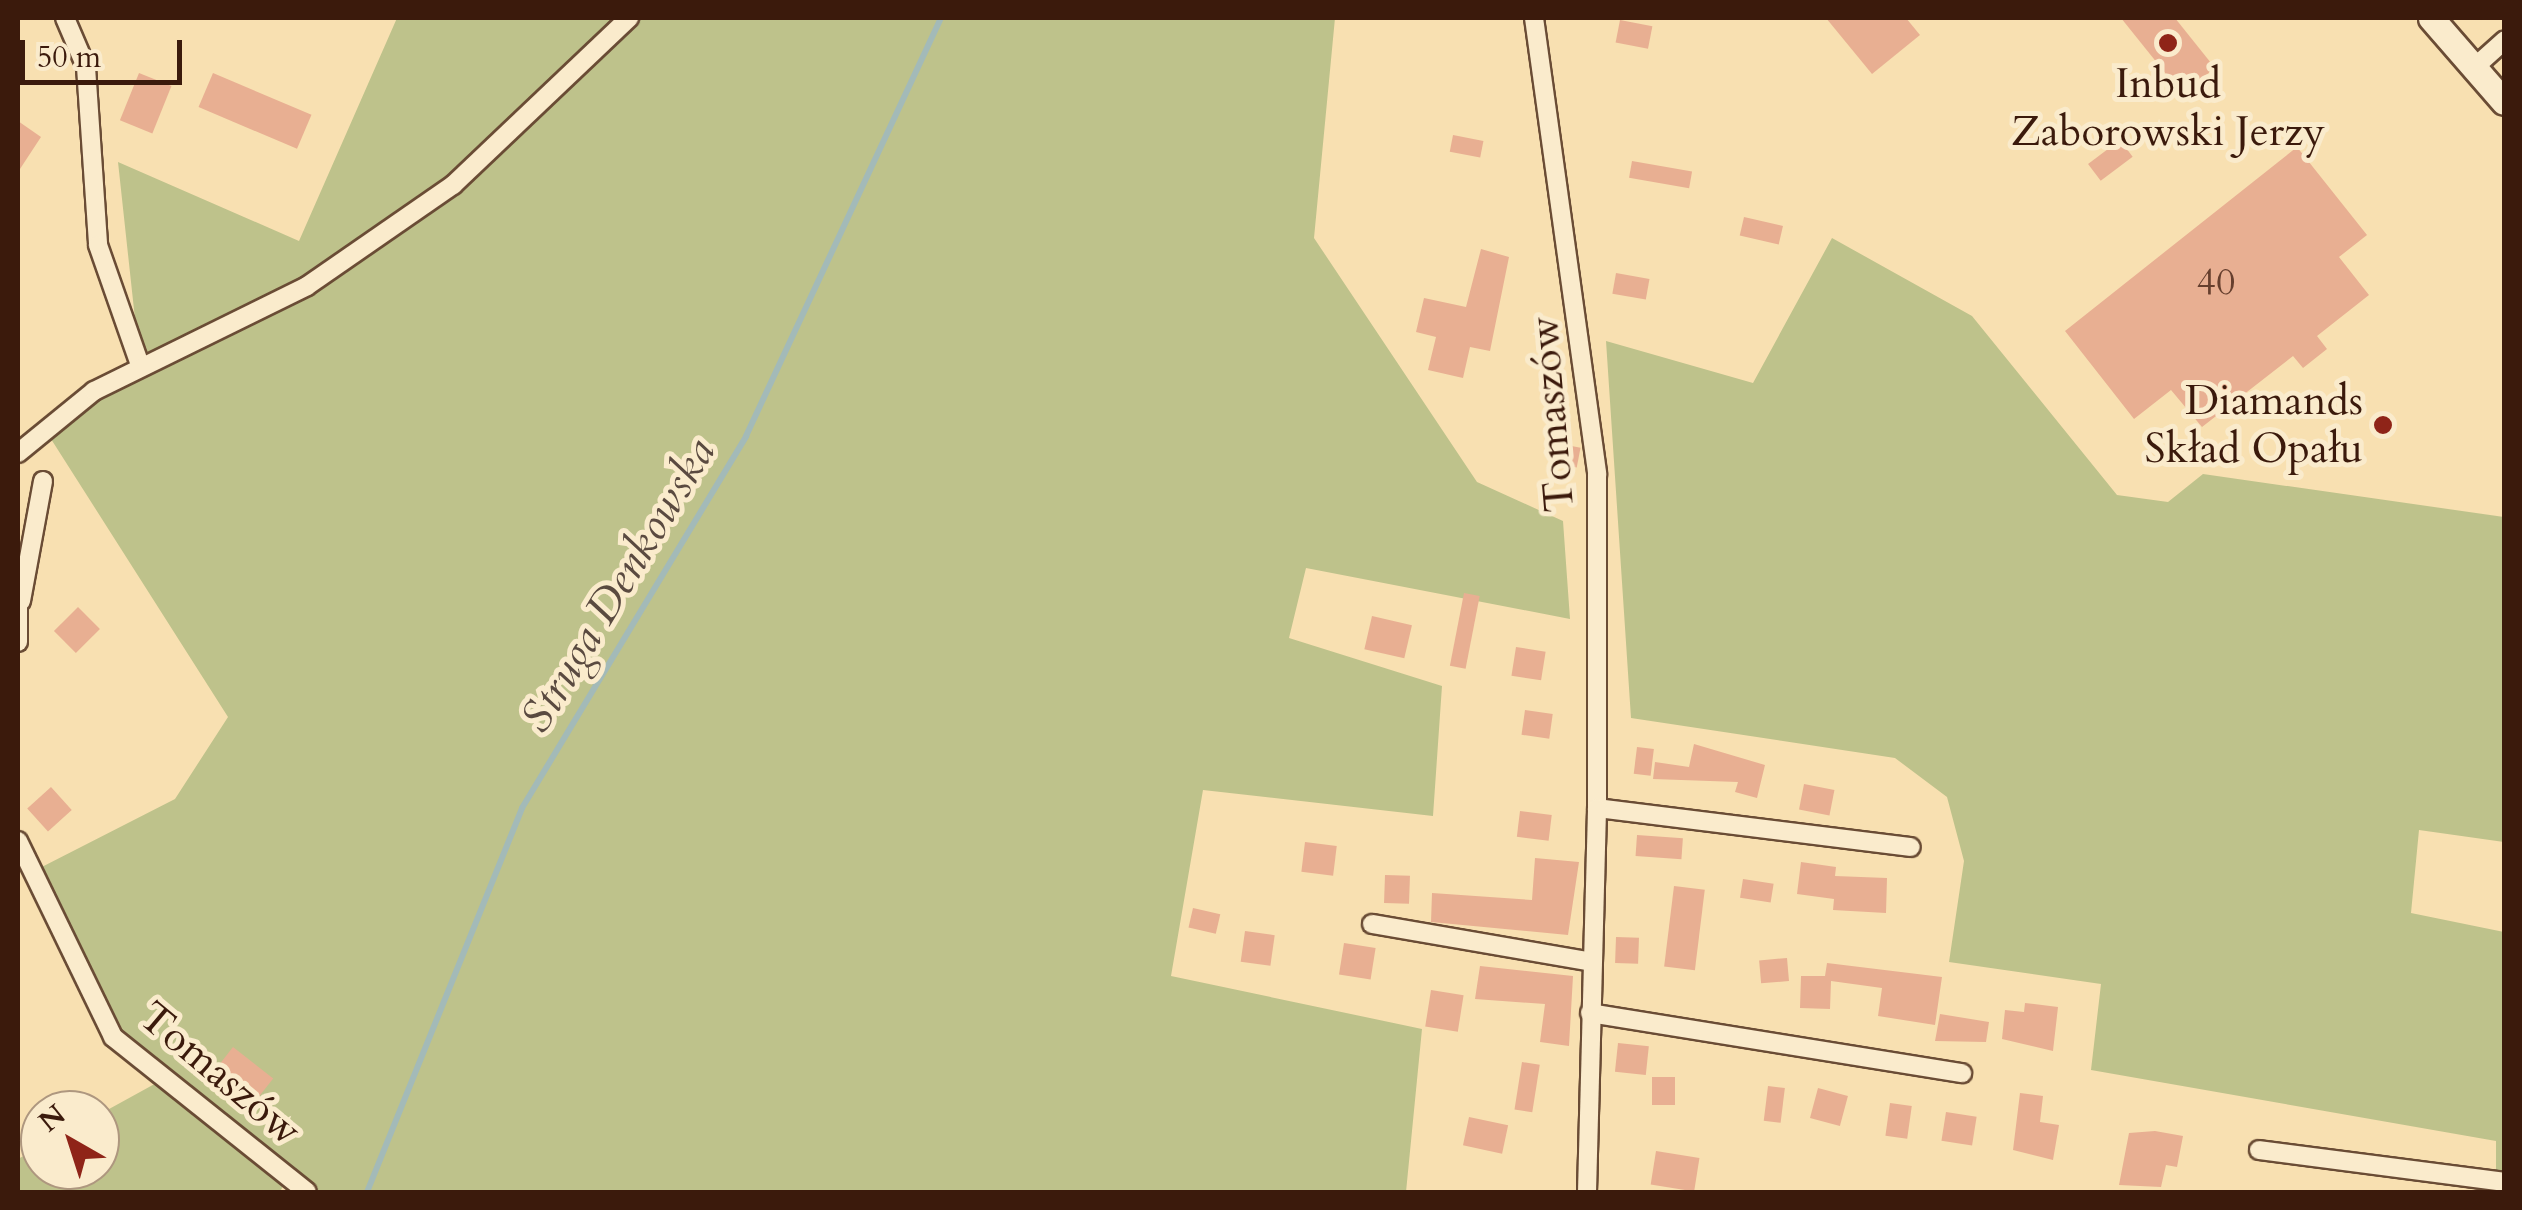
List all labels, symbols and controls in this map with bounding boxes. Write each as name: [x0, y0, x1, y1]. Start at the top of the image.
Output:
scale bar: [25, 20, 188, 82]
marker: Inbud Zaborowski Jerzy: [2157, 32, 2179, 54]
text: 50 m: [37, 37, 101, 78]
place label: Inbud Zaborowski Jerzy: [2011, 59, 2325, 158]
house number: 40: [2197, 260, 2235, 306]
street label: Tomaszów: [1518, 314, 1586, 514]
place label: Diamands Skład Opału: [2145, 376, 2363, 474]
marker: Diamands Skład Opału: [2372, 414, 2394, 436]
water label: Struga Denkowska: [509, 428, 727, 742]
street label: Tomaszów: [129, 992, 311, 1156]
north arrow: [20, 1090, 120, 1190]
text: N: [31, 1096, 74, 1141]

